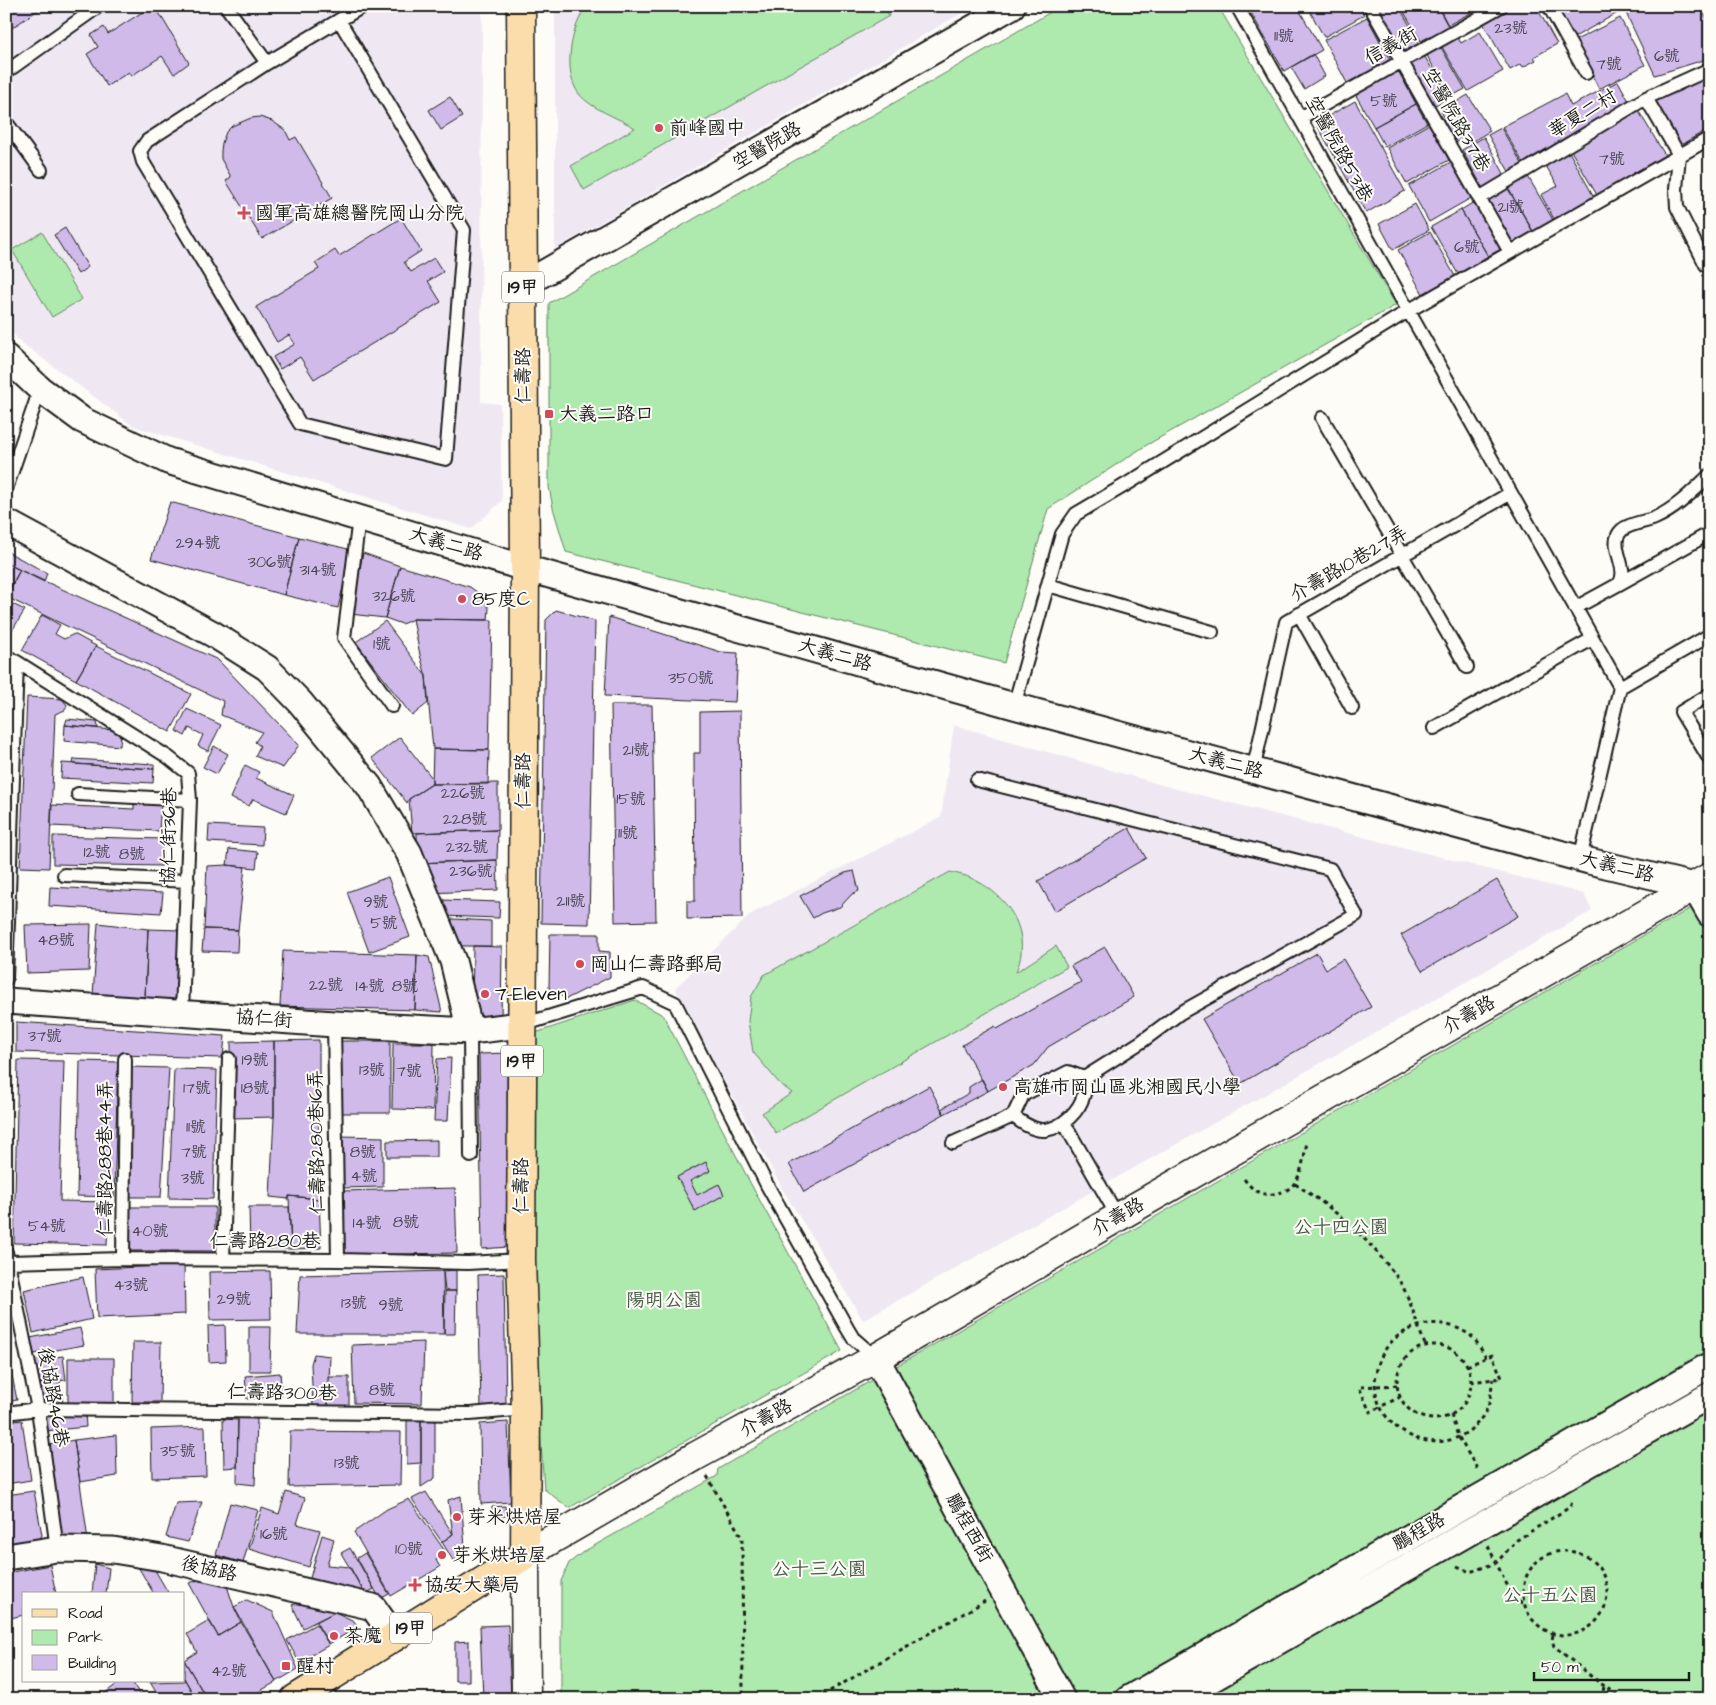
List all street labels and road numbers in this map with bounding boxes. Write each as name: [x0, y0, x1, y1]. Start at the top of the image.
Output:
street label: 信義街: [1360, 20, 1422, 72]
street label: 空醫院路37巷: [1415, 63, 1497, 177]
street label: 華夏二村: [1543, 83, 1623, 145]
street label: 空醫院路53巷: [1299, 91, 1379, 207]
street label: 空醫院路: [727, 115, 807, 177]
road number: 19甲: [502, 272, 544, 302]
street label: 仁壽路: [510, 347, 537, 405]
street label: 介壽路10巷27弄: [1285, 519, 1413, 609]
street label: 大義二路: [406, 520, 486, 568]
street label: 大義二路: [795, 632, 875, 678]
street label: 大義二路: [1186, 740, 1266, 786]
street label: 仁壽路: [510, 752, 537, 810]
street label: 協仁街36巷: [155, 787, 183, 885]
street label: 大義二路: [1577, 845, 1657, 889]
street label: 介壽路: [1438, 989, 1500, 1041]
street label: 協仁街: [235, 1004, 293, 1034]
road number: 19甲: [501, 1046, 543, 1076]
street label: 仁壽路280巷16弄: [302, 1070, 332, 1214]
street label: 仁壽路288巷44弄: [92, 1081, 119, 1237]
street label: 仁壽路: [508, 1157, 535, 1215]
street label: 介壽路: [1087, 1191, 1149, 1243]
street label: 仁壽路280巷: [209, 1228, 321, 1255]
street label: 後協路46巷: [31, 1345, 75, 1449]
street label: 仁壽路300巷: [227, 1379, 337, 1407]
street label: 介壽路: [735, 1392, 797, 1444]
street label: 鵬程西街: [939, 1488, 999, 1568]
street label: 鵬程路: [1388, 1506, 1450, 1558]
street label: 後協路: [178, 1549, 240, 1589]
road number: 19甲: [390, 1612, 432, 1644]

